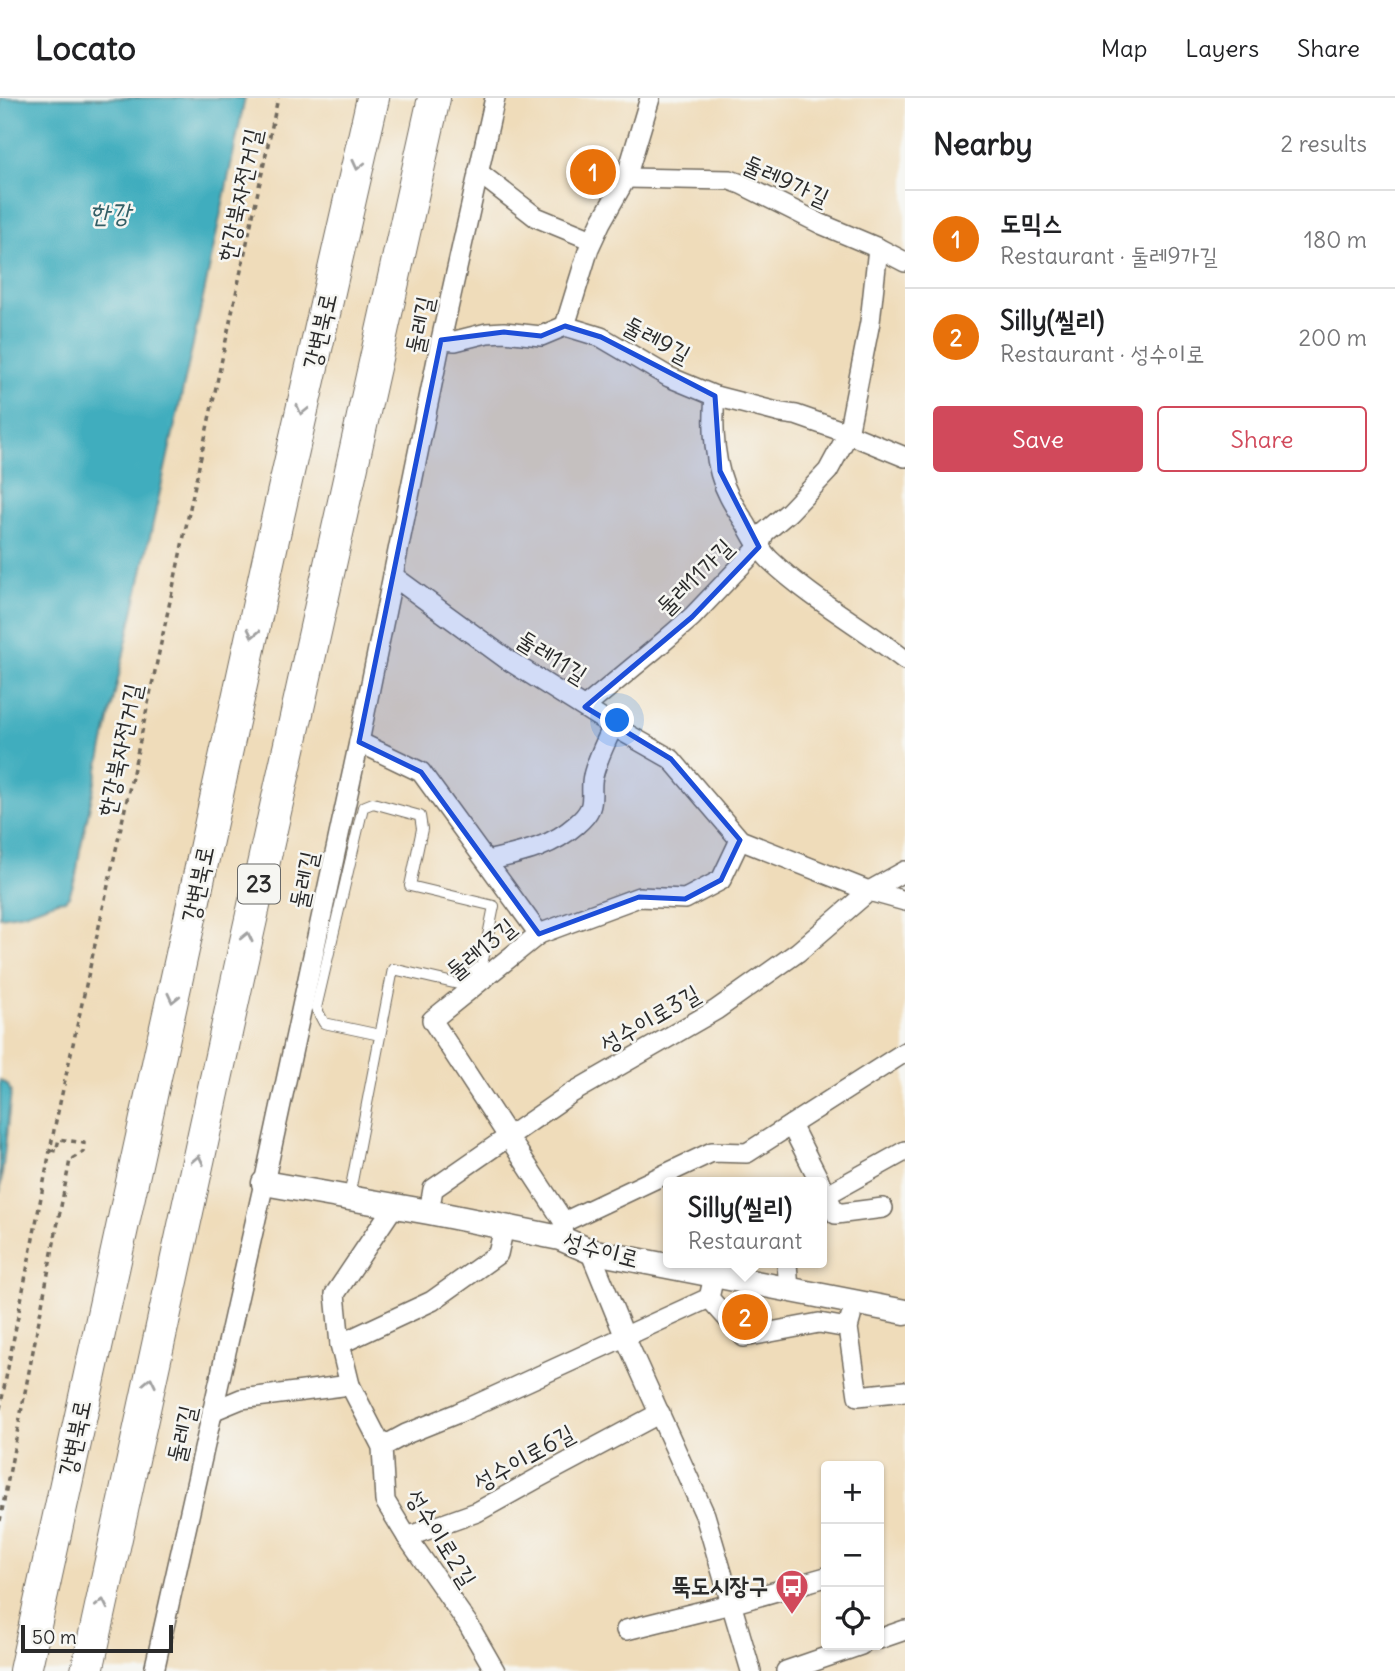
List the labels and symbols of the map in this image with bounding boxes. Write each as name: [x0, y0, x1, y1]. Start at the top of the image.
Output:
street label: 한강북자전거길: [210, 126, 268, 264]
pin: 1: [570, 146, 616, 198]
street label: 둘레9가길: [739, 148, 834, 212]
one-way arrow: [351, 159, 366, 171]
water label: 한강: [89, 196, 134, 229]
street label: 강변북로: [296, 290, 342, 372]
street label: 둘레길: [398, 293, 440, 356]
street label: 둘레9길: [619, 309, 696, 369]
one-way arrow: [296, 404, 310, 416]
street label: 둘레11가길: [650, 532, 739, 621]
street label: 둘레11길: [512, 623, 593, 689]
one-way arrow: [247, 627, 261, 639]
street label: 한강북자전거길: [90, 681, 148, 819]
your location: [600, 703, 634, 737]
street label: 강변북로: [174, 843, 220, 925]
street label: 둘레길: [282, 848, 324, 911]
road number: 23: [238, 864, 280, 904]
street label: 둘레13길: [439, 911, 521, 985]
one-way arrow: [239, 931, 253, 943]
street label: 성수이로3길: [594, 978, 705, 1059]
one-way arrow: [166, 992, 181, 1004]
one-way arrow: [190, 1154, 205, 1166]
street label: 성수이로: [560, 1225, 642, 1274]
pin: 2: [722, 1291, 768, 1343]
one-way arrow: [142, 1376, 157, 1388]
street label: 강변북로: [51, 1397, 97, 1479]
street label: 둘레길: [160, 1402, 202, 1465]
street label: 성수이로6길: [468, 1417, 579, 1497]
street label: 성수이로2길: [400, 1483, 484, 1592]
bus stop icon: 뚝도시장구: [773, 1567, 811, 1616]
place label: 뚝도시장구: [671, 1570, 768, 1600]
one-way arrow: [94, 1598, 108, 1610]
scale bar: [21, 1622, 173, 1654]

